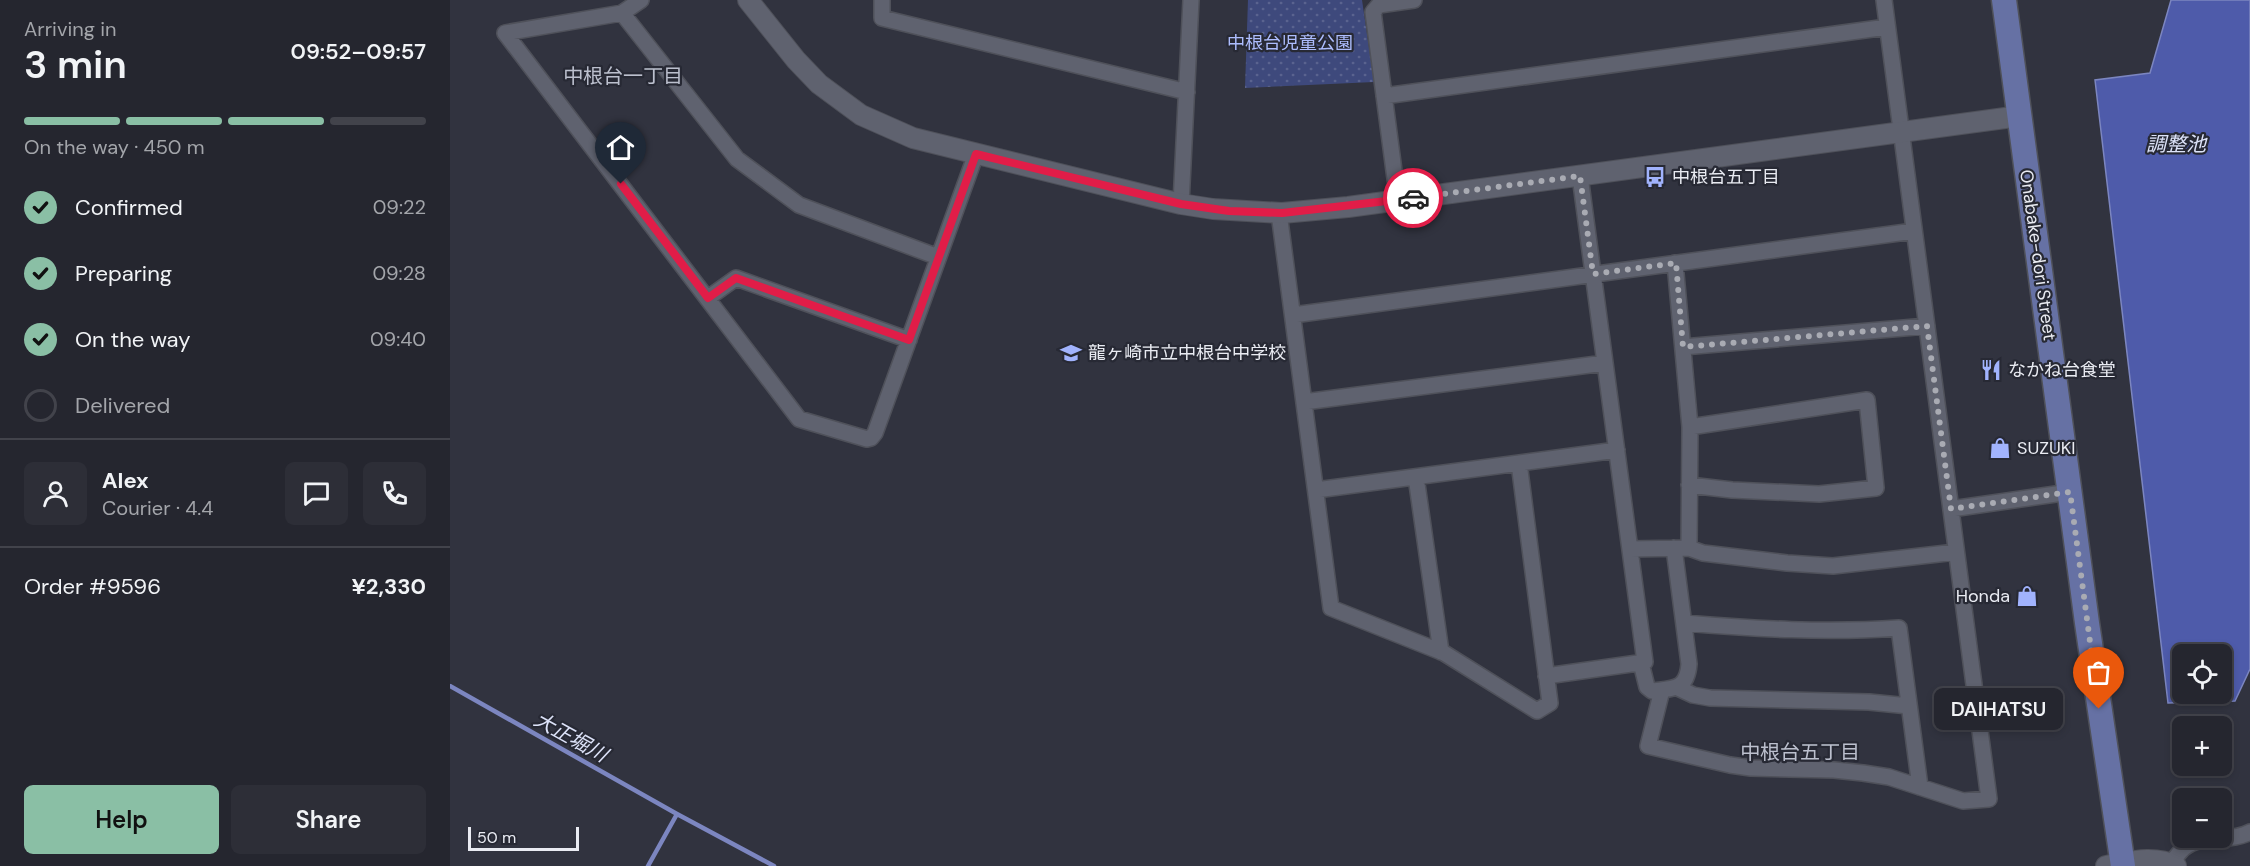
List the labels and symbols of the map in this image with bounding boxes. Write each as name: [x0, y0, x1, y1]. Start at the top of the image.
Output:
park label: 中根台児童公園: [1227, 31, 1353, 55]
district label: 中根台一丁目: [563, 63, 683, 89]
pin: [595, 122, 646, 184]
water label: 調整池: [2146, 131, 2208, 157]
bus stop icon: 中根台五丁目: [1643, 165, 1667, 189]
place label: 中根台五丁目: [1672, 165, 1780, 189]
courier: [1383, 168, 1443, 228]
street label: Onabake-dori Street: [2014, 168, 2062, 342]
school or university icon: 龍ヶ崎市立中根台中学校: [1059, 341, 1083, 365]
place label: 龍ヶ崎市立中根台中学校: [1088, 341, 1286, 365]
restaurant icon: なかね台食堂: [1979, 358, 2003, 382]
place label: なかね台食堂: [2008, 358, 2116, 382]
shop icon: SUZUKI: [1988, 436, 2012, 460]
place label: SUZUKI: [2017, 436, 2075, 460]
place label: Honda: [1956, 584, 2010, 608]
shop icon: Honda: [2015, 584, 2039, 608]
pin: [2073, 647, 2124, 709]
callout: DAIHATSU: [1934, 688, 2063, 730]
water label: 大正堀川: [530, 706, 614, 769]
district label: 中根台五丁目: [1740, 739, 1860, 765]
scale bar: [468, 824, 579, 852]

